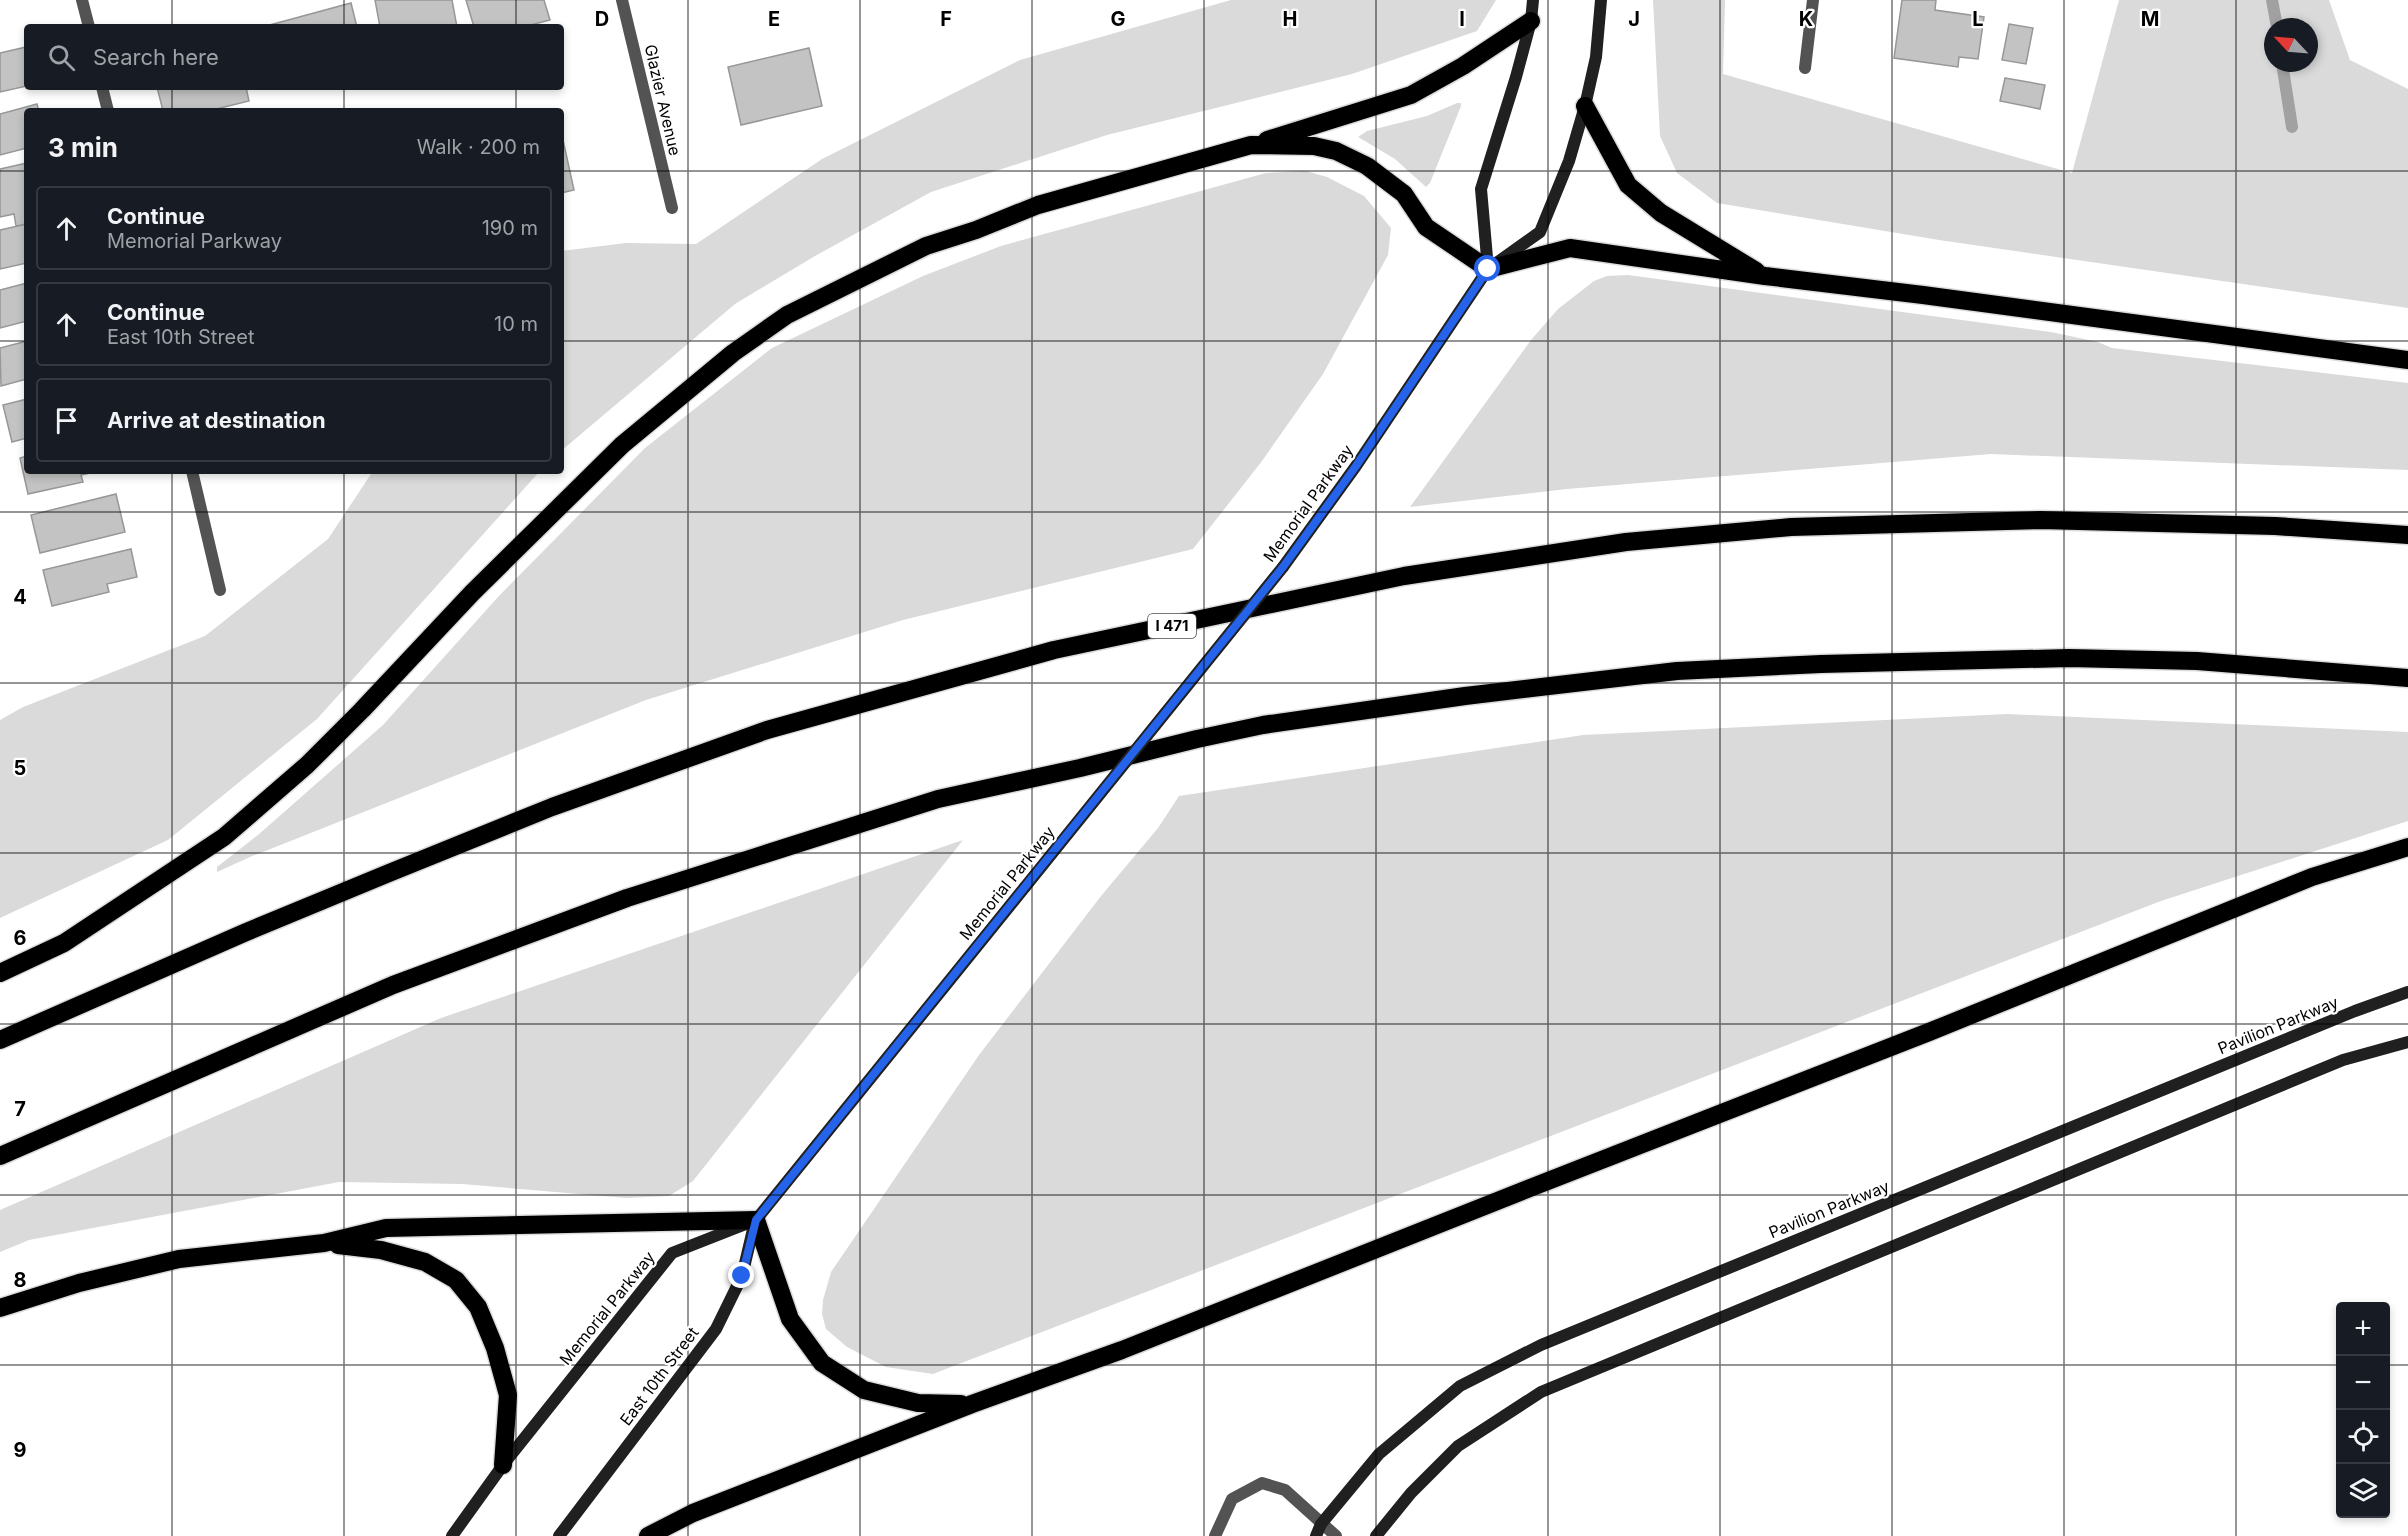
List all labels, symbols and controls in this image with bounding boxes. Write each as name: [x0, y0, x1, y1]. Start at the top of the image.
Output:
text: D: [595, 7, 609, 31]
text: E: [768, 7, 780, 31]
text: F: [940, 7, 952, 31]
text: G: [1110, 7, 1126, 31]
text: H: [1283, 7, 1297, 31]
text: I: [1459, 7, 1465, 31]
text: J: [1628, 7, 1640, 31]
text: K: [1799, 7, 1813, 31]
text: L: [1972, 7, 1984, 31]
text: M: [2141, 7, 2159, 31]
north arrow: [2264, 18, 2318, 72]
search box: [24, 24, 564, 90]
icon: search: [45, 41, 78, 74]
street label: Glazier Avenue: [640, 42, 686, 158]
text: Search here: [93, 44, 219, 70]
text: 3 min: [48, 132, 118, 163]
text: Walk · 200 m: [417, 135, 540, 159]
text: Continue: [107, 203, 205, 229]
icon: ahead: [50, 212, 83, 245]
text: 190 m: [482, 216, 538, 240]
text: Memorial Parkway: [107, 229, 282, 253]
route start: [1474, 255, 1500, 281]
text: Continue: [107, 299, 205, 325]
icon: ahead: [50, 308, 83, 341]
text: 10 m: [494, 312, 538, 336]
text: East 10th Street: [107, 325, 254, 349]
icon: arrive: [50, 404, 83, 437]
text: Arrive at destination: [107, 407, 326, 433]
street label: Memorial Parkway: [1259, 440, 1357, 566]
text: 4: [13, 585, 27, 609]
road number: I 471: [1148, 614, 1196, 638]
text: 5: [14, 756, 26, 780]
street label: Memorial Parkway: [955, 822, 1059, 944]
text: 6: [14, 926, 27, 950]
street label: Pavilion Parkway: [2215, 992, 2341, 1058]
text: 7: [14, 1097, 26, 1121]
street label: Pavilion Parkway: [1766, 1176, 1892, 1242]
street label: Memorial Parkway: [555, 1247, 659, 1369]
route end: [728, 1262, 754, 1288]
text: 8: [13, 1268, 27, 1292]
map controls: [2336, 1302, 2390, 1518]
button: +: [2336, 1302, 2390, 1356]
street label: East 10th Street: [616, 1323, 702, 1429]
button: −: [2336, 1356, 2390, 1410]
button: locate: [2336, 1410, 2390, 1464]
text: 9: [14, 1438, 27, 1462]
button: layers: [2336, 1464, 2390, 1518]

